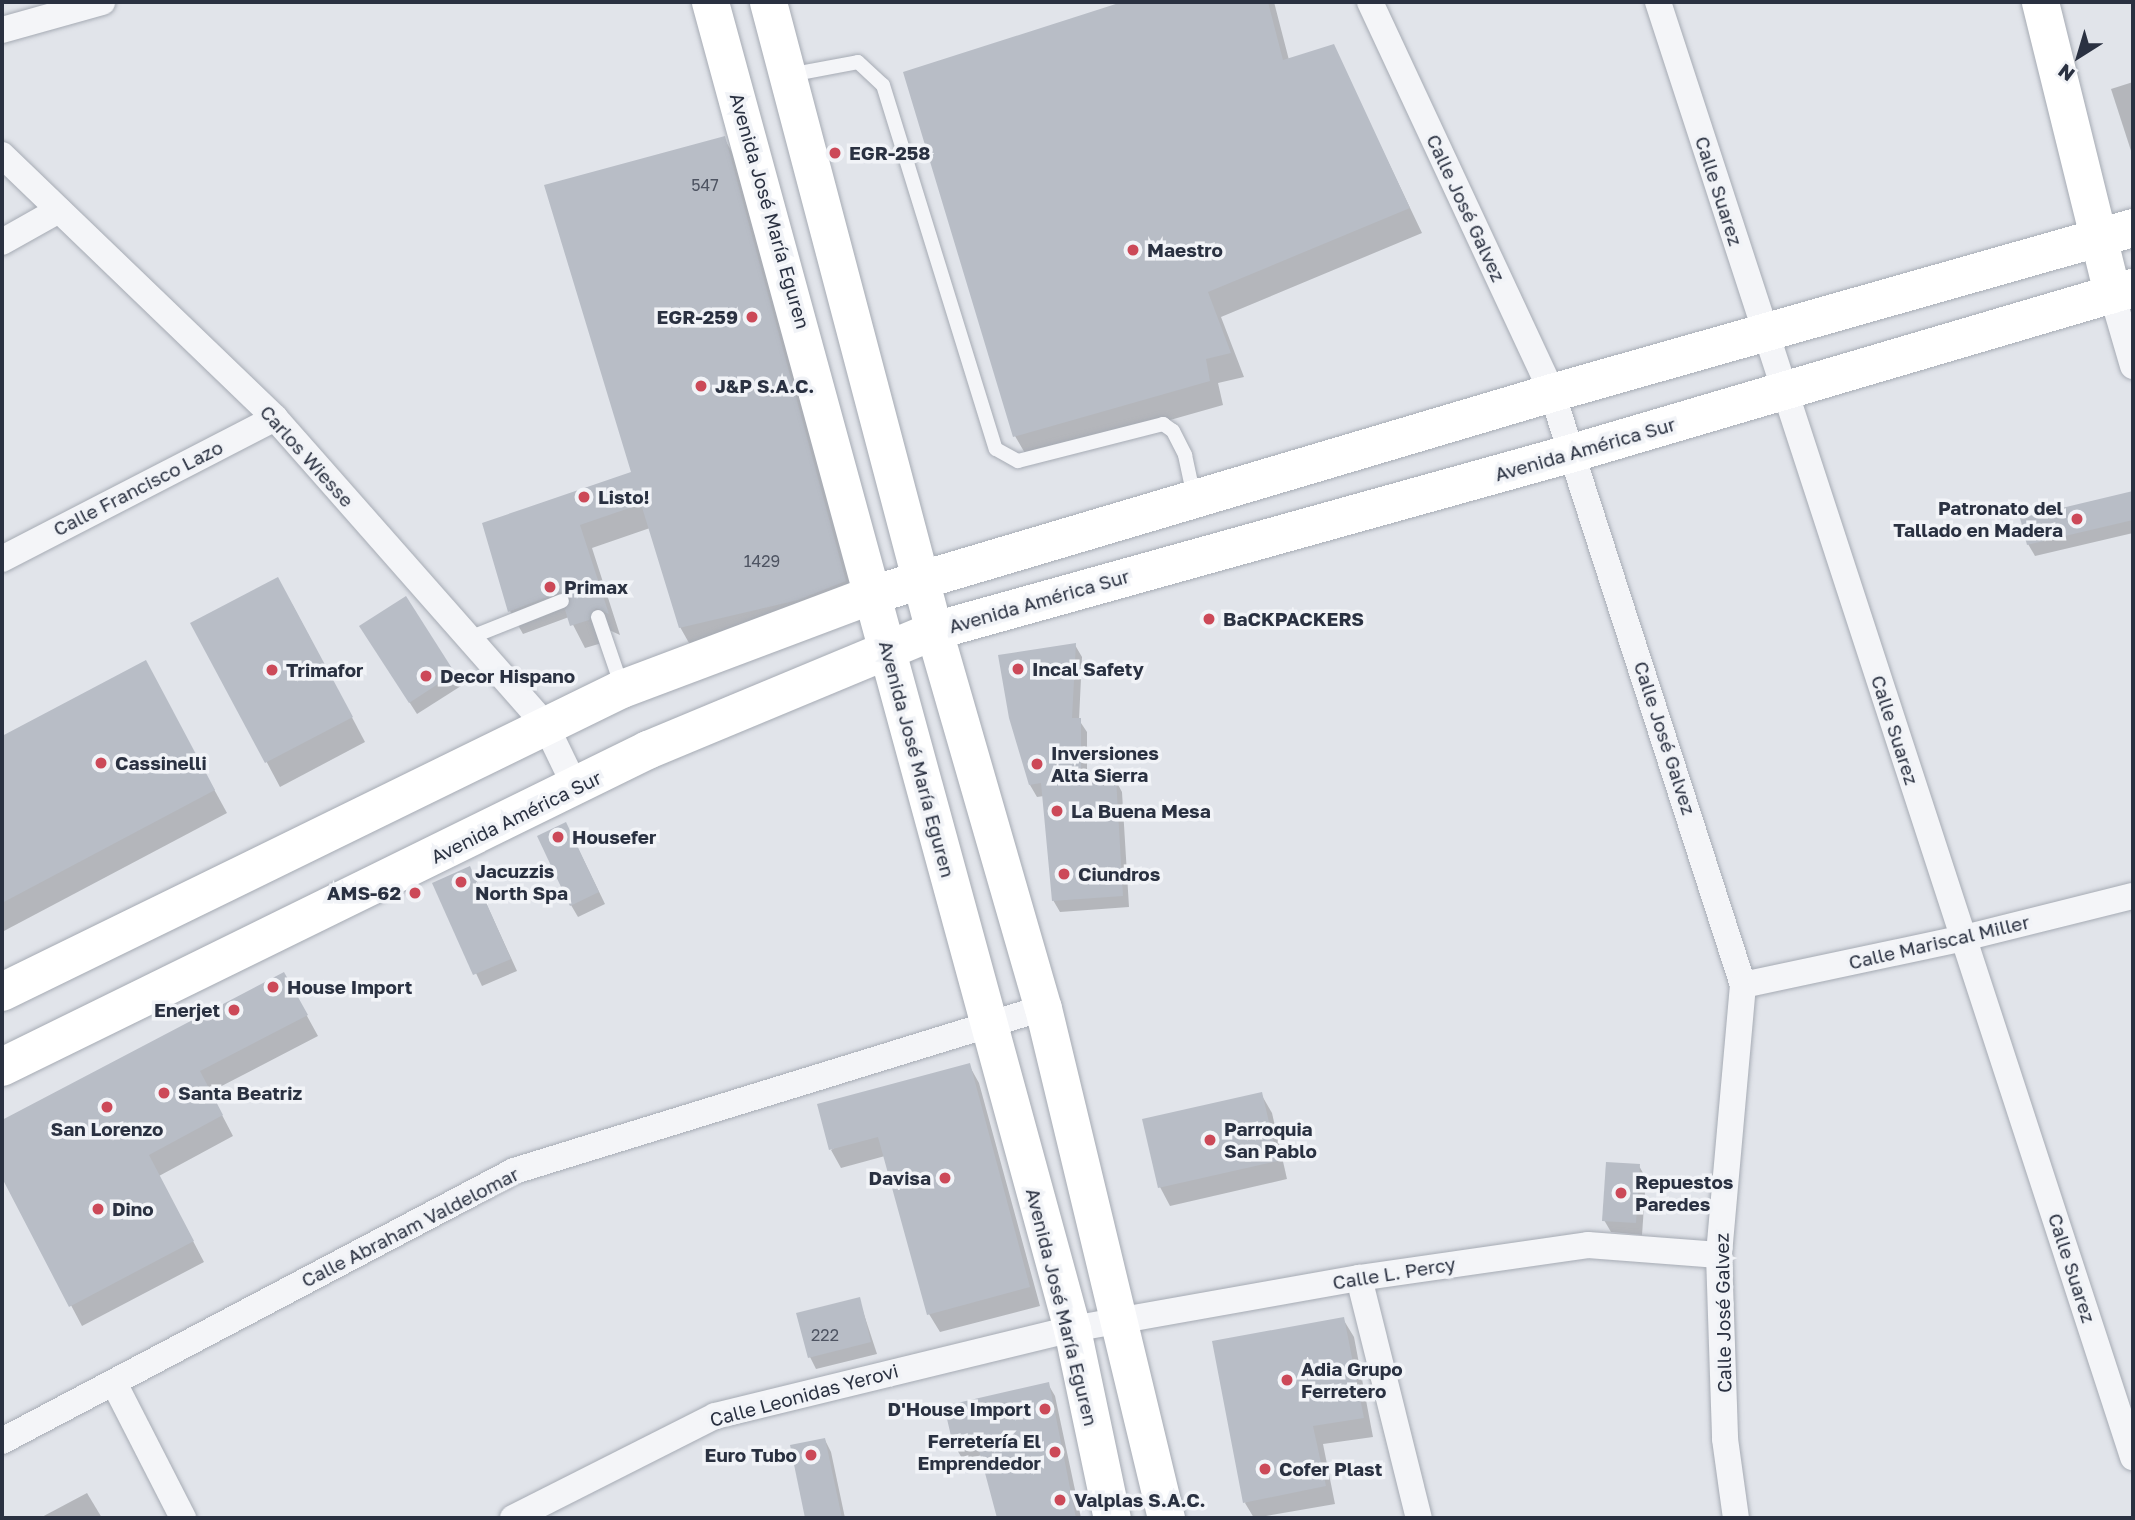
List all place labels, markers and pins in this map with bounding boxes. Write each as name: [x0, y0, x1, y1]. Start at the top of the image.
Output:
place label: EGR-258: [849, 142, 930, 164]
marker: EGR-258: [827, 145, 843, 161]
place label: Maestro: [1147, 239, 1223, 261]
marker: Maestro: [1125, 242, 1141, 258]
place label: EGR-259: [657, 306, 738, 328]
marker: EGR-259: [744, 309, 760, 325]
place label: J&P S.A.C.: [715, 375, 814, 397]
marker: J&P S.A.C.: [693, 378, 709, 394]
place label: Listo!: [598, 486, 650, 508]
marker: Listo!: [576, 489, 592, 505]
place label: Patronato del Tallado en Madera: [1893, 497, 2063, 541]
marker: Patronato del Tallado en Madera: [2069, 511, 2085, 527]
place label: Primax: [564, 576, 628, 598]
marker: Primax: [542, 579, 558, 595]
place label: BaCKPACKERS: [1223, 608, 1364, 630]
marker: BaCKPACKERS: [1201, 611, 1217, 627]
place label: Incal Safety: [1032, 658, 1144, 680]
place label: Trimafor: [286, 659, 363, 681]
marker: Incal Safety: [1010, 661, 1026, 677]
marker: Trimafor: [264, 662, 280, 678]
place label: Decor Hispano: [440, 665, 575, 687]
marker: Decor Hispano: [418, 668, 434, 684]
place label: Inversiones Alta Sierra: [1051, 742, 1159, 786]
place label: Cassinelli: [115, 752, 207, 774]
marker: Cassinelli: [93, 755, 109, 771]
marker: Inversiones Alta Sierra: [1029, 756, 1045, 772]
place label: La Buena Mesa: [1071, 800, 1211, 822]
marker: La Buena Mesa: [1049, 803, 1065, 819]
place label: Housefer: [572, 826, 656, 848]
marker: Housefer: [550, 829, 566, 845]
place label: Jacuzzis North Spa: [475, 860, 568, 904]
place label: Ciundros: [1078, 863, 1160, 885]
marker: Ciundros: [1056, 866, 1072, 882]
marker: Jacuzzis North Spa: [453, 874, 469, 890]
place label: AMS-62: [327, 882, 401, 904]
marker: AMS-62: [407, 885, 423, 901]
place label: House Import: [287, 976, 412, 998]
marker: House Import: [265, 979, 281, 995]
place label: Enerjet: [154, 999, 220, 1021]
marker: Enerjet: [226, 1002, 242, 1018]
place label: Santa Beatriz: [178, 1082, 302, 1104]
marker: Santa Beatriz: [156, 1085, 172, 1101]
marker: San Lorenzo: [99, 1099, 115, 1115]
place label: San Lorenzo: [50, 1118, 164, 1140]
place label: Parroquia San Pablo: [1224, 1118, 1317, 1162]
marker: Parroquia San Pablo: [1202, 1132, 1218, 1148]
place label: Davisa: [868, 1167, 931, 1189]
marker: Davisa: [937, 1170, 953, 1186]
place label: Repuestos Paredes: [1635, 1171, 1734, 1215]
marker: Repuestos Paredes: [1613, 1185, 1629, 1201]
place label: Dino: [112, 1198, 154, 1220]
marker: Dino: [90, 1201, 106, 1217]
place label: Adia Grupo Ferretero: [1301, 1358, 1403, 1402]
marker: Adia Grupo Ferretero: [1279, 1372, 1295, 1388]
place label: D'House Import: [888, 1398, 1031, 1420]
marker: D'House Import: [1037, 1401, 1053, 1417]
place label: Ferretería El Emprendedor: [918, 1430, 1041, 1474]
place label: Euro Tubo: [705, 1444, 797, 1466]
marker: Ferretería El Emprendedor: [1047, 1444, 1063, 1460]
marker: Euro Tubo: [803, 1447, 819, 1463]
place label: Cofer Plast: [1279, 1458, 1382, 1480]
marker: Cofer Plast: [1257, 1461, 1273, 1477]
place label: Valplas S.A.C.: [1074, 1489, 1206, 1511]
marker: Valplas S.A.C.: [1052, 1492, 1068, 1508]

